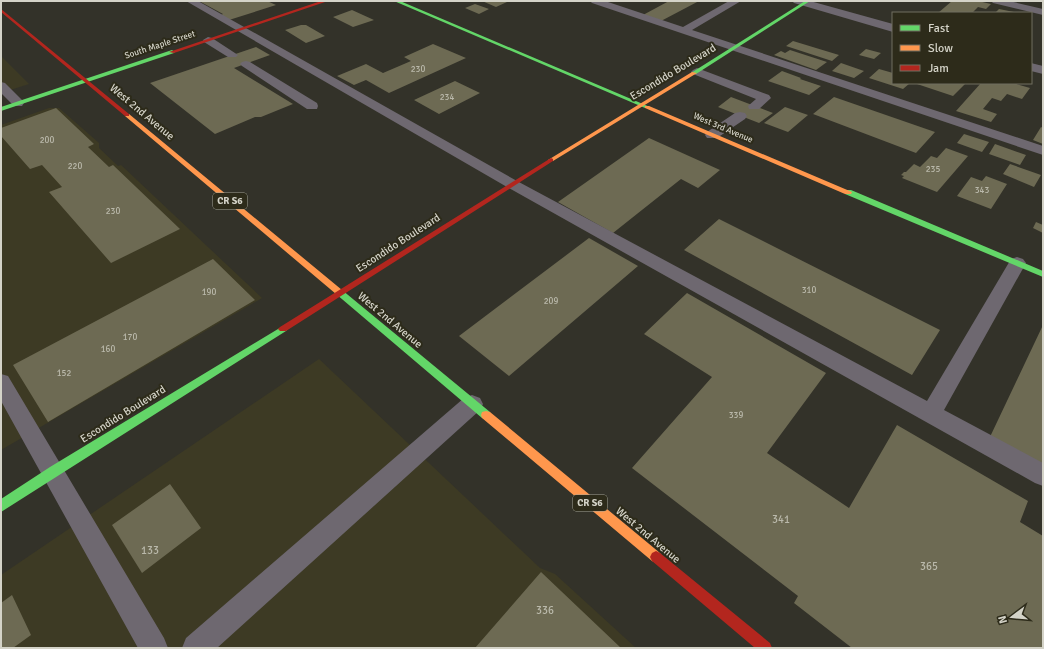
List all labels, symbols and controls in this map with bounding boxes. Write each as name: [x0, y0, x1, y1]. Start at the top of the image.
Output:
legend: [892, 12, 1032, 84]
text: Fast: [928, 21, 949, 36]
street label: South Maple Street: [123, 28, 197, 62]
street label: Escondido Boulevard: [628, 41, 718, 103]
text: Slow: [928, 41, 953, 56]
text: Jam: [928, 61, 949, 76]
house number: 230: [411, 64, 425, 75]
street label: West 2nd Avenue: [107, 81, 177, 143]
house number: 234: [440, 92, 454, 103]
street label: West 3rd Avenue: [691, 110, 755, 146]
house number: 200: [40, 135, 54, 146]
house number: 220: [68, 161, 82, 172]
house number: 235: [926, 164, 940, 175]
house number: 343: [975, 185, 989, 196]
road number: CR S6: [213, 193, 247, 209]
house number: 230: [106, 206, 120, 217]
street label: Escondido Boulevard: [353, 211, 443, 275]
house number: 310: [802, 285, 816, 296]
house number: 190: [202, 287, 216, 298]
street label: West 2nd Avenue: [355, 289, 425, 351]
house number: 209: [544, 296, 558, 307]
house number: 170: [123, 332, 137, 343]
house number: 160: [101, 344, 115, 355]
house number: 152: [57, 368, 71, 379]
street label: Escondido Boulevard: [78, 382, 168, 445]
house number: 339: [729, 410, 743, 421]
road number: CR S6: [573, 495, 607, 511]
street label: West 2nd Avenue: [613, 504, 683, 566]
house number: 341: [772, 513, 790, 526]
house number: 133: [141, 544, 159, 557]
house number: 365: [920, 560, 938, 573]
north arrow: [992, 597, 1032, 637]
house number: 336: [536, 604, 554, 617]
text: N: [996, 614, 1010, 625]

